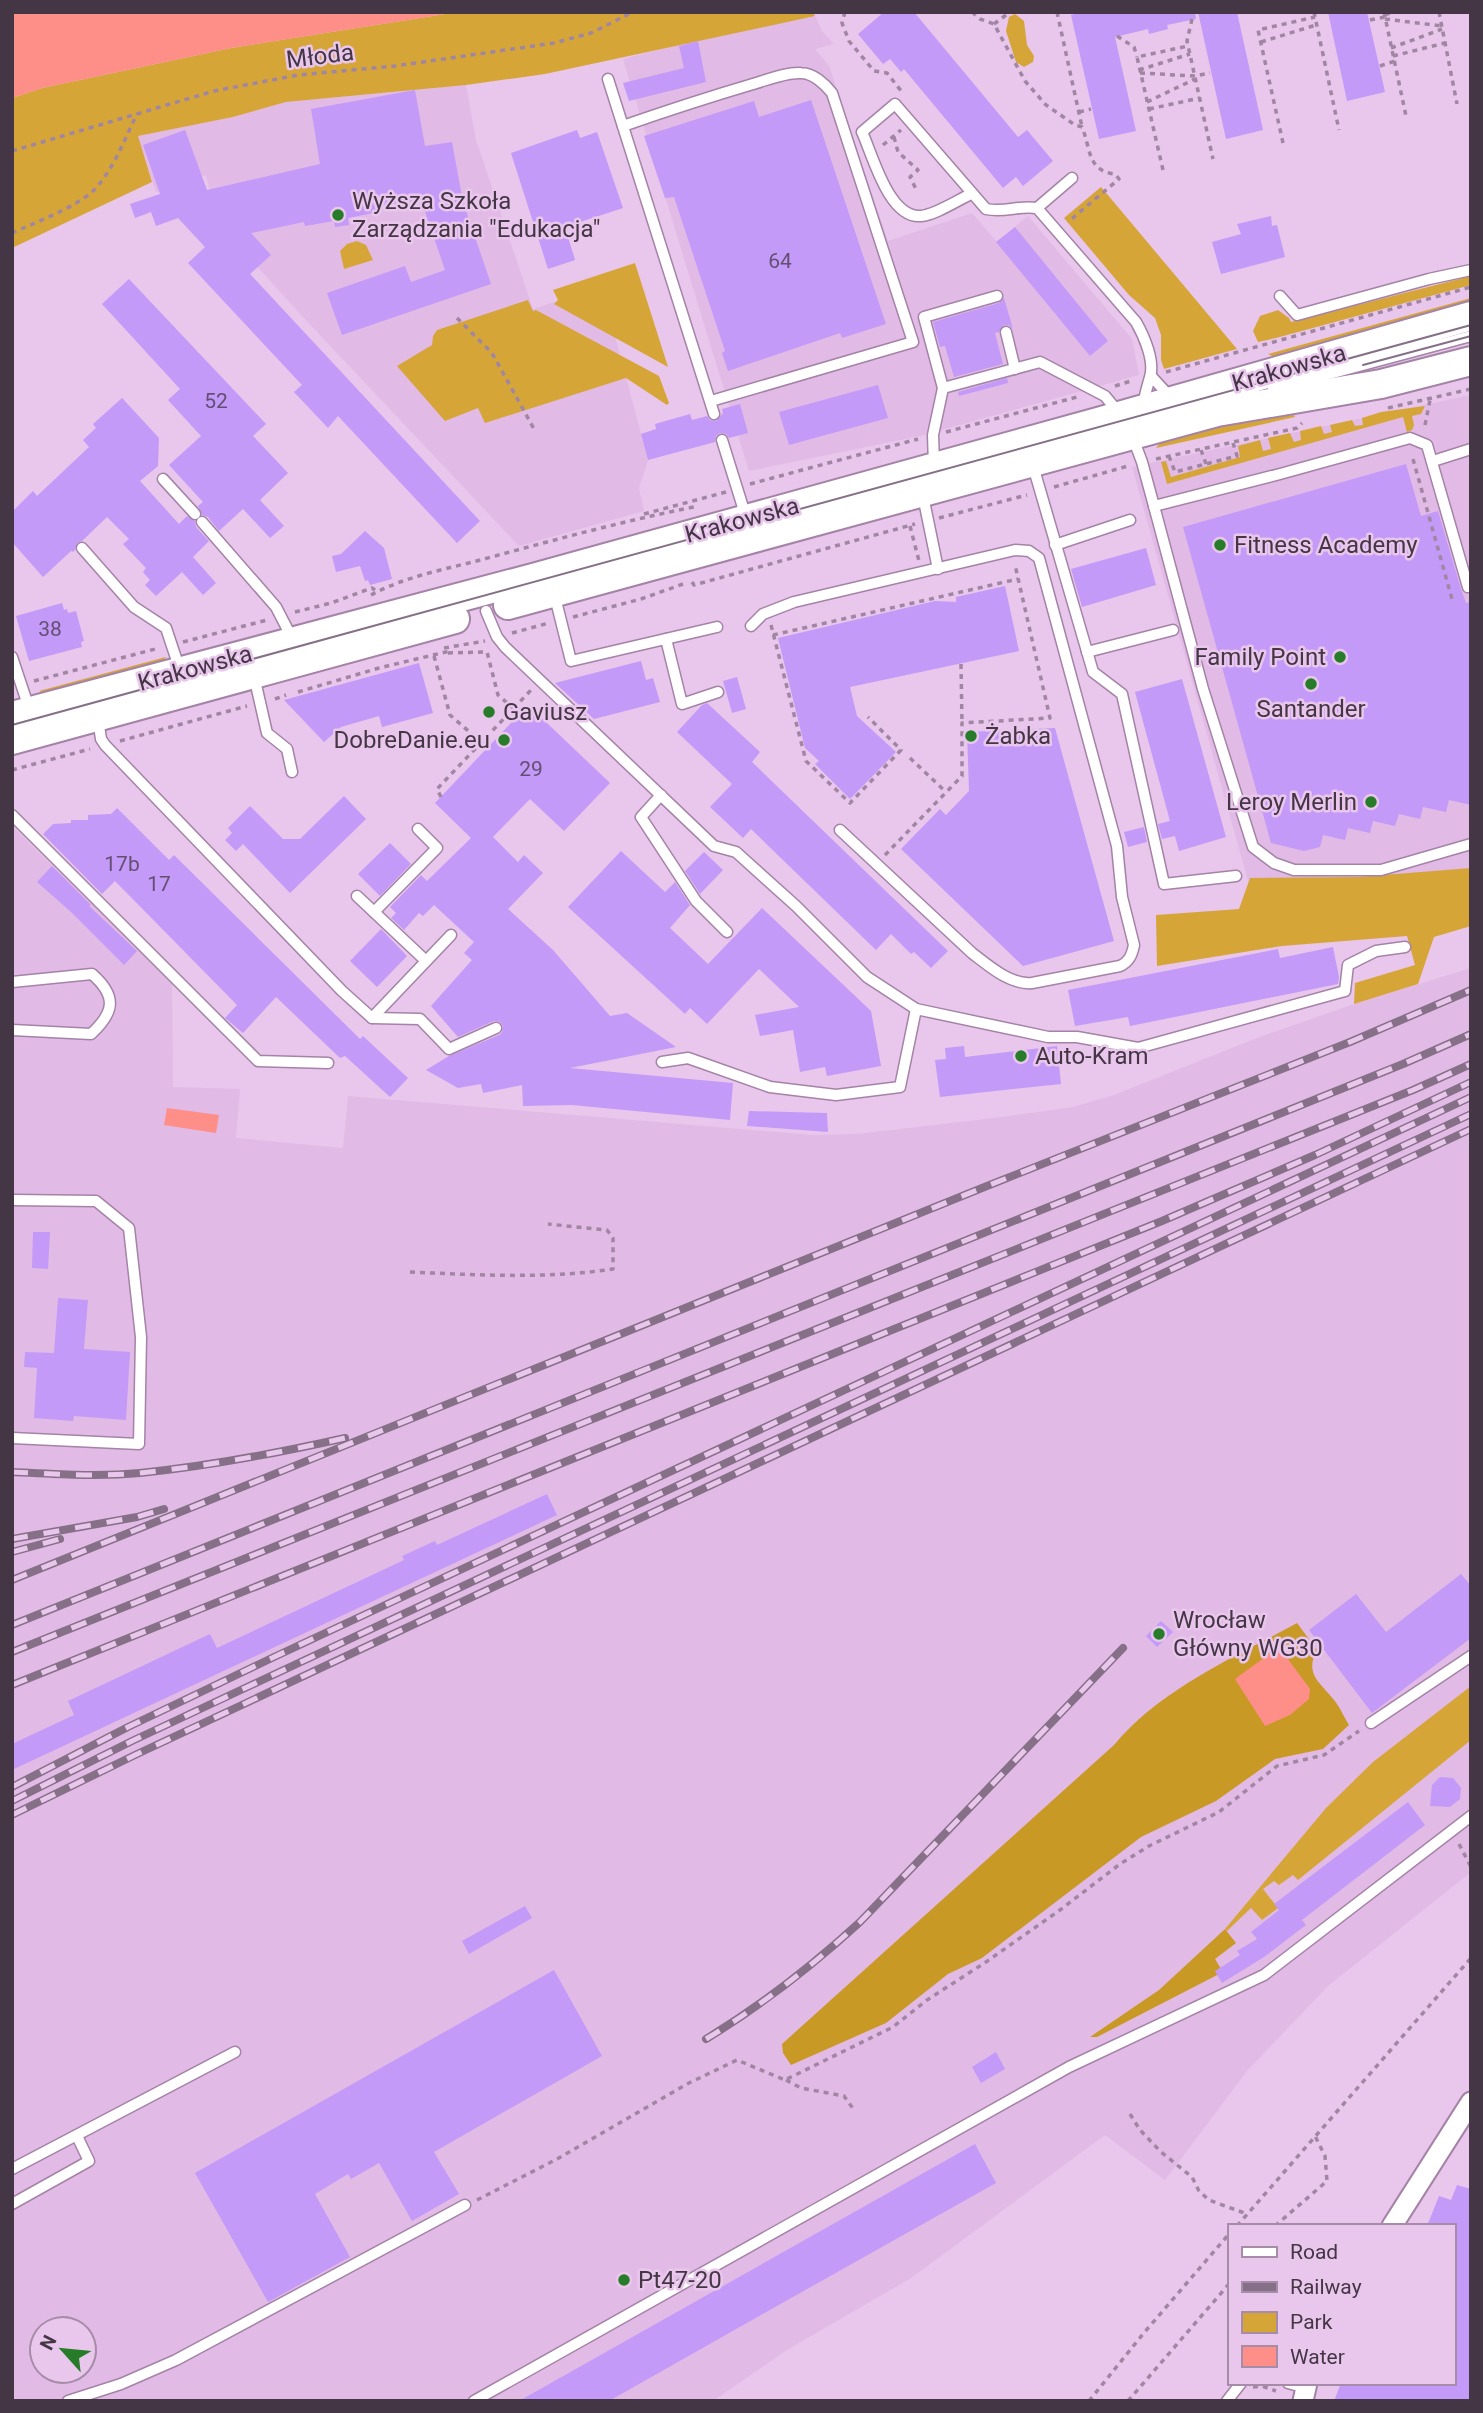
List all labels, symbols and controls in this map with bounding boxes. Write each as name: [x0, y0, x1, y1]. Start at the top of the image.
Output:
street label: Młoda: [285, 38, 355, 74]
place label: Wyższa Szkoła Zarządzania "Edukacja": [352, 187, 600, 243]
marker: Wyższa Szkoła Zarządzania "Edukacja": [330, 207, 346, 223]
house number: 64: [768, 249, 792, 273]
street label: Krakowska: [1229, 338, 1349, 398]
house number: 52: [204, 389, 228, 413]
street label: Krakowska: [682, 491, 802, 549]
place label: Fitness Academy: [1234, 531, 1418, 559]
marker: Fitness Academy: [1212, 537, 1228, 553]
house number: 38: [38, 617, 62, 641]
street label: Krakowska: [135, 639, 255, 697]
place label: Family Point: [1194, 643, 1326, 671]
marker: Family Point: [1332, 649, 1348, 665]
marker: Santander: [1303, 676, 1319, 692]
place label: Santander: [1256, 695, 1366, 723]
place label: Gaviusz: [503, 698, 587, 726]
marker: Gaviusz: [481, 704, 497, 720]
place label: Żabka: [985, 722, 1051, 750]
place label: DobreDanie.eu: [334, 726, 490, 754]
marker: Żabka: [963, 728, 979, 744]
marker: DobreDanie.eu: [496, 732, 512, 748]
house number: 29: [519, 757, 543, 781]
place label: Leroy Merlin: [1226, 788, 1357, 816]
marker: Leroy Merlin: [1363, 794, 1379, 810]
house number: 17b: [104, 852, 140, 876]
house number: 17: [147, 872, 171, 896]
place label: Auto-Kram: [1035, 1042, 1149, 1070]
marker: Auto-Kram: [1013, 1048, 1029, 1064]
place label: Wrocław Główny WG30: [1173, 1606, 1323, 1662]
marker: Wrocław Główny WG30: [1151, 1626, 1167, 1642]
legend: [1228, 2224, 1455, 2385]
text: Road: [1290, 2240, 1338, 2264]
place label: Pt47-20: [638, 2266, 722, 2294]
marker: Pt47-20: [616, 2272, 632, 2288]
text: Railway: [1290, 2275, 1362, 2299]
text: Park: [1290, 2310, 1333, 2334]
north arrow: [28, 2315, 98, 2385]
text: N: [35, 2331, 62, 2354]
text: Water: [1290, 2345, 1345, 2369]

